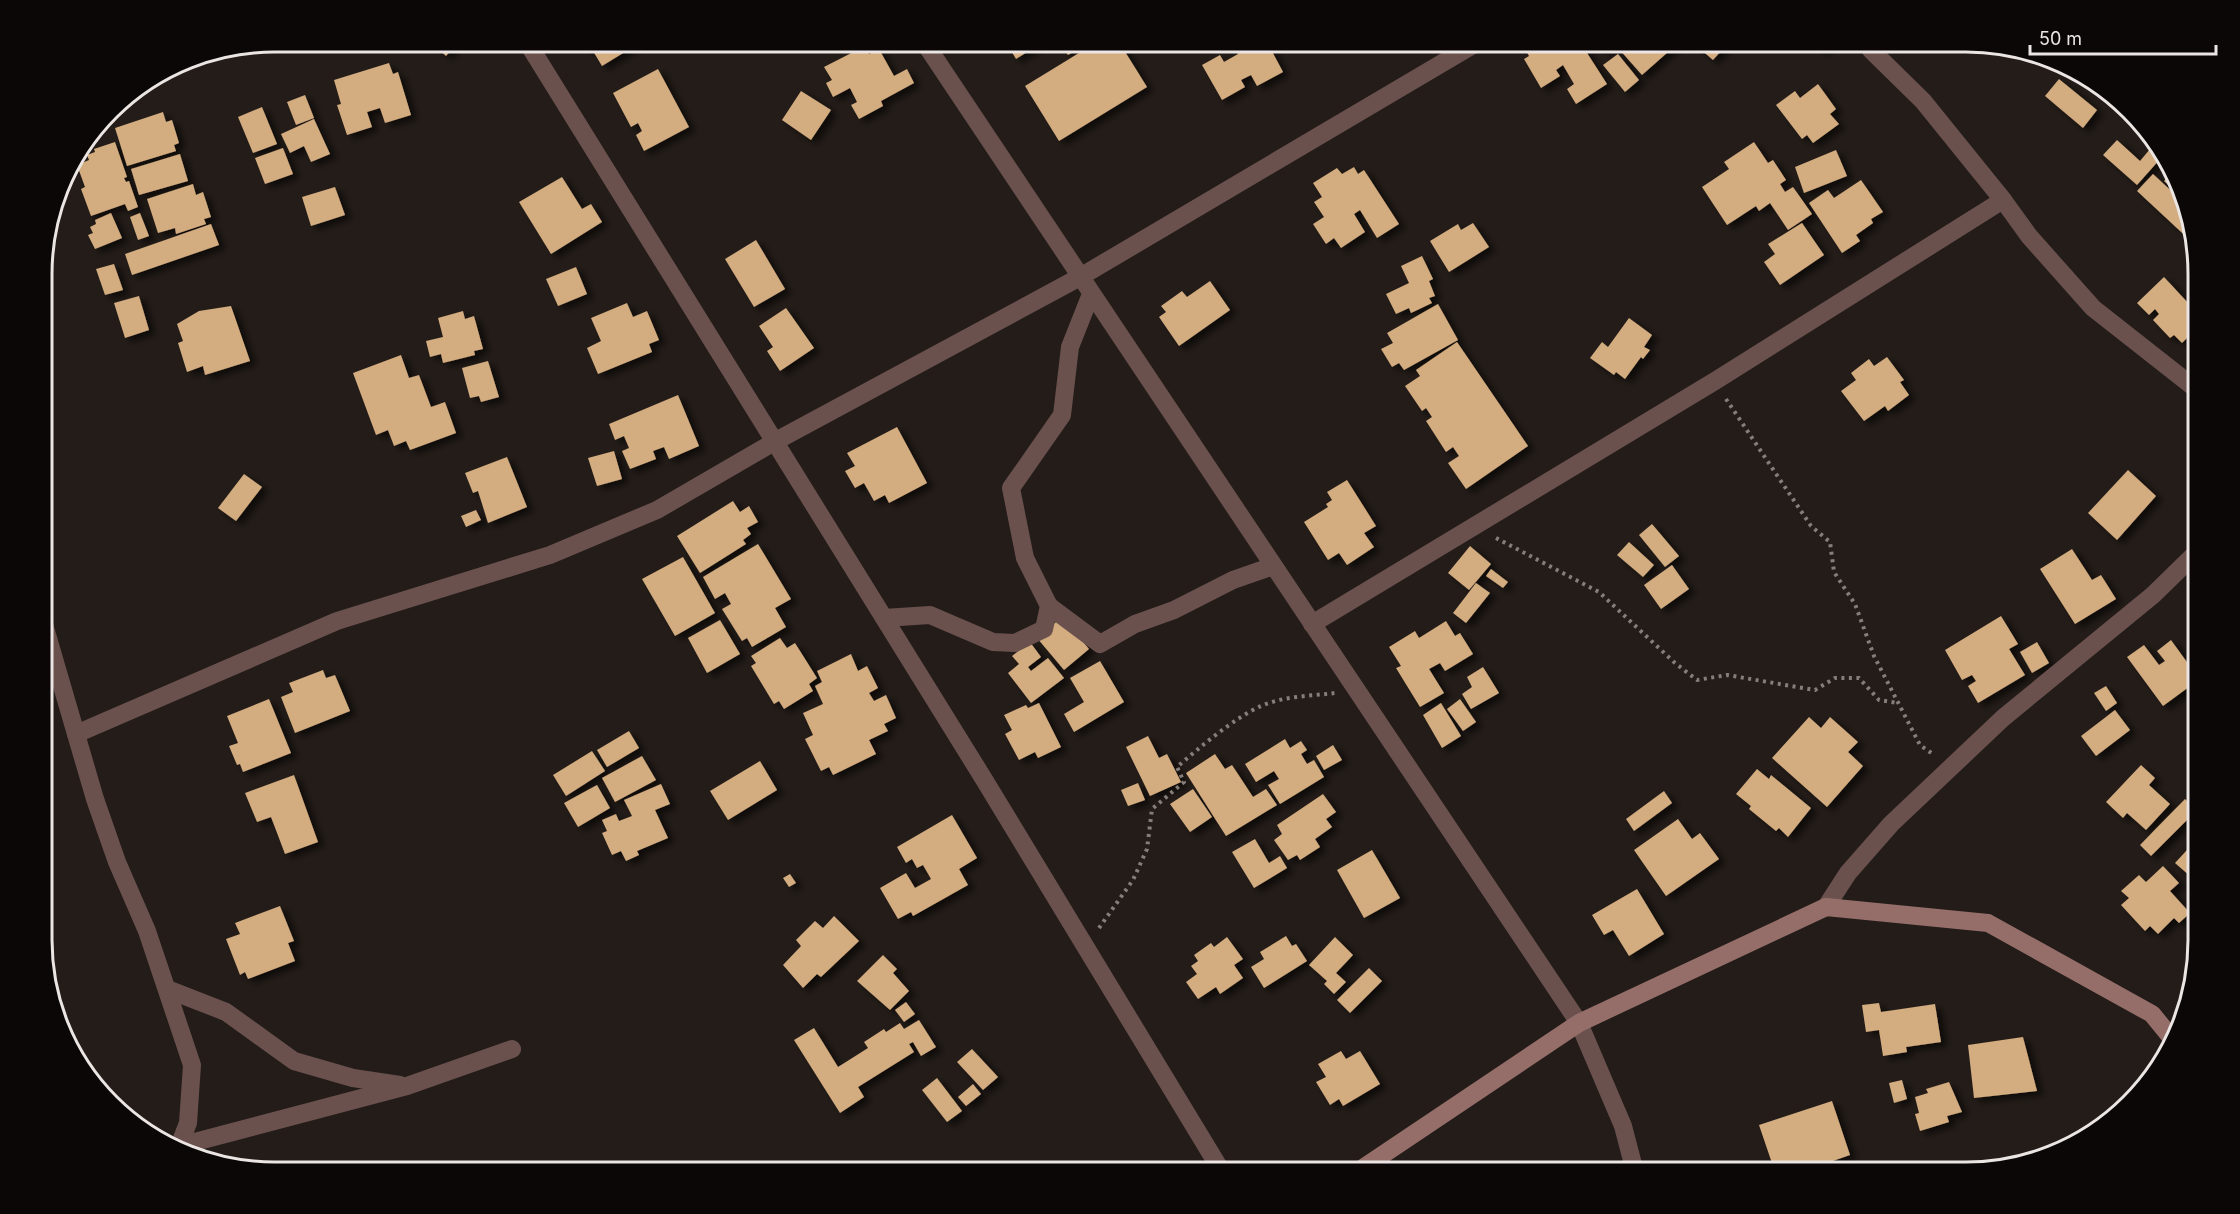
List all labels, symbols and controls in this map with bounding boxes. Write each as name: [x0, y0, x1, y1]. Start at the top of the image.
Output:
scale bar: [2030, 18, 2216, 56]
text: 50 m: [2039, 28, 2082, 49]

